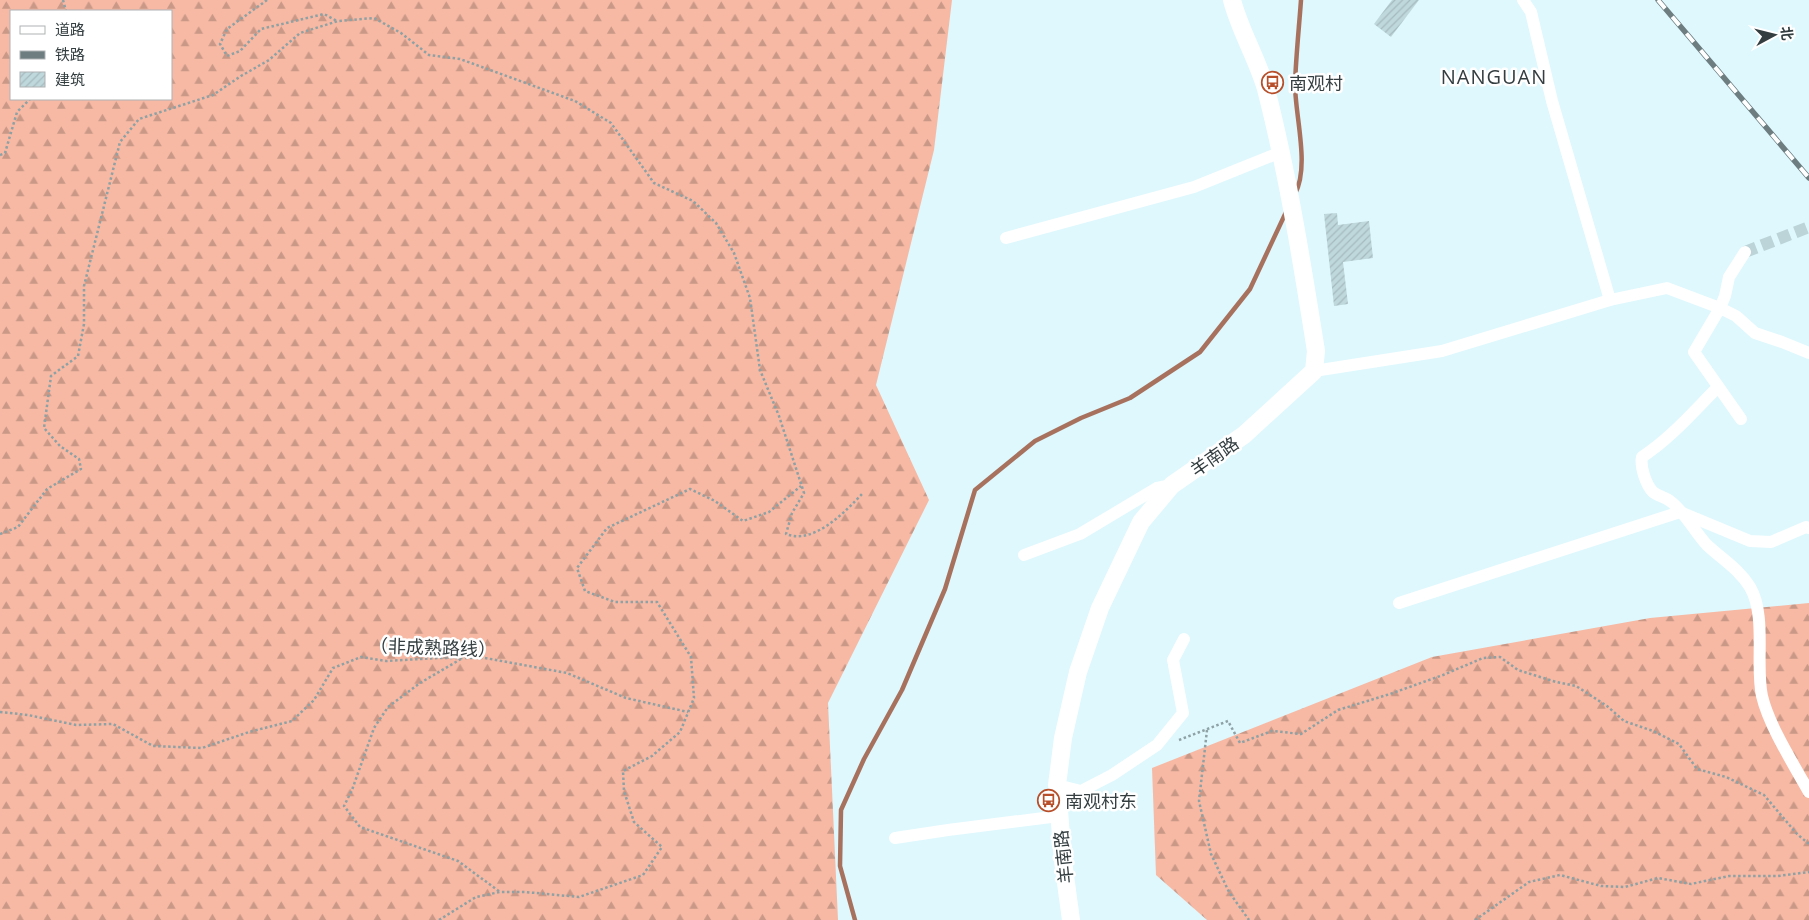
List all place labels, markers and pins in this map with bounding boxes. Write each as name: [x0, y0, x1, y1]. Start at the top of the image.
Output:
bus stop icon: 南观村: [1261, 71, 1285, 95]
place label: 南观村: [1289, 71, 1343, 95]
bus stop icon: 南观村东: [1037, 789, 1061, 813]
place label: 南观村东: [1065, 789, 1137, 813]

